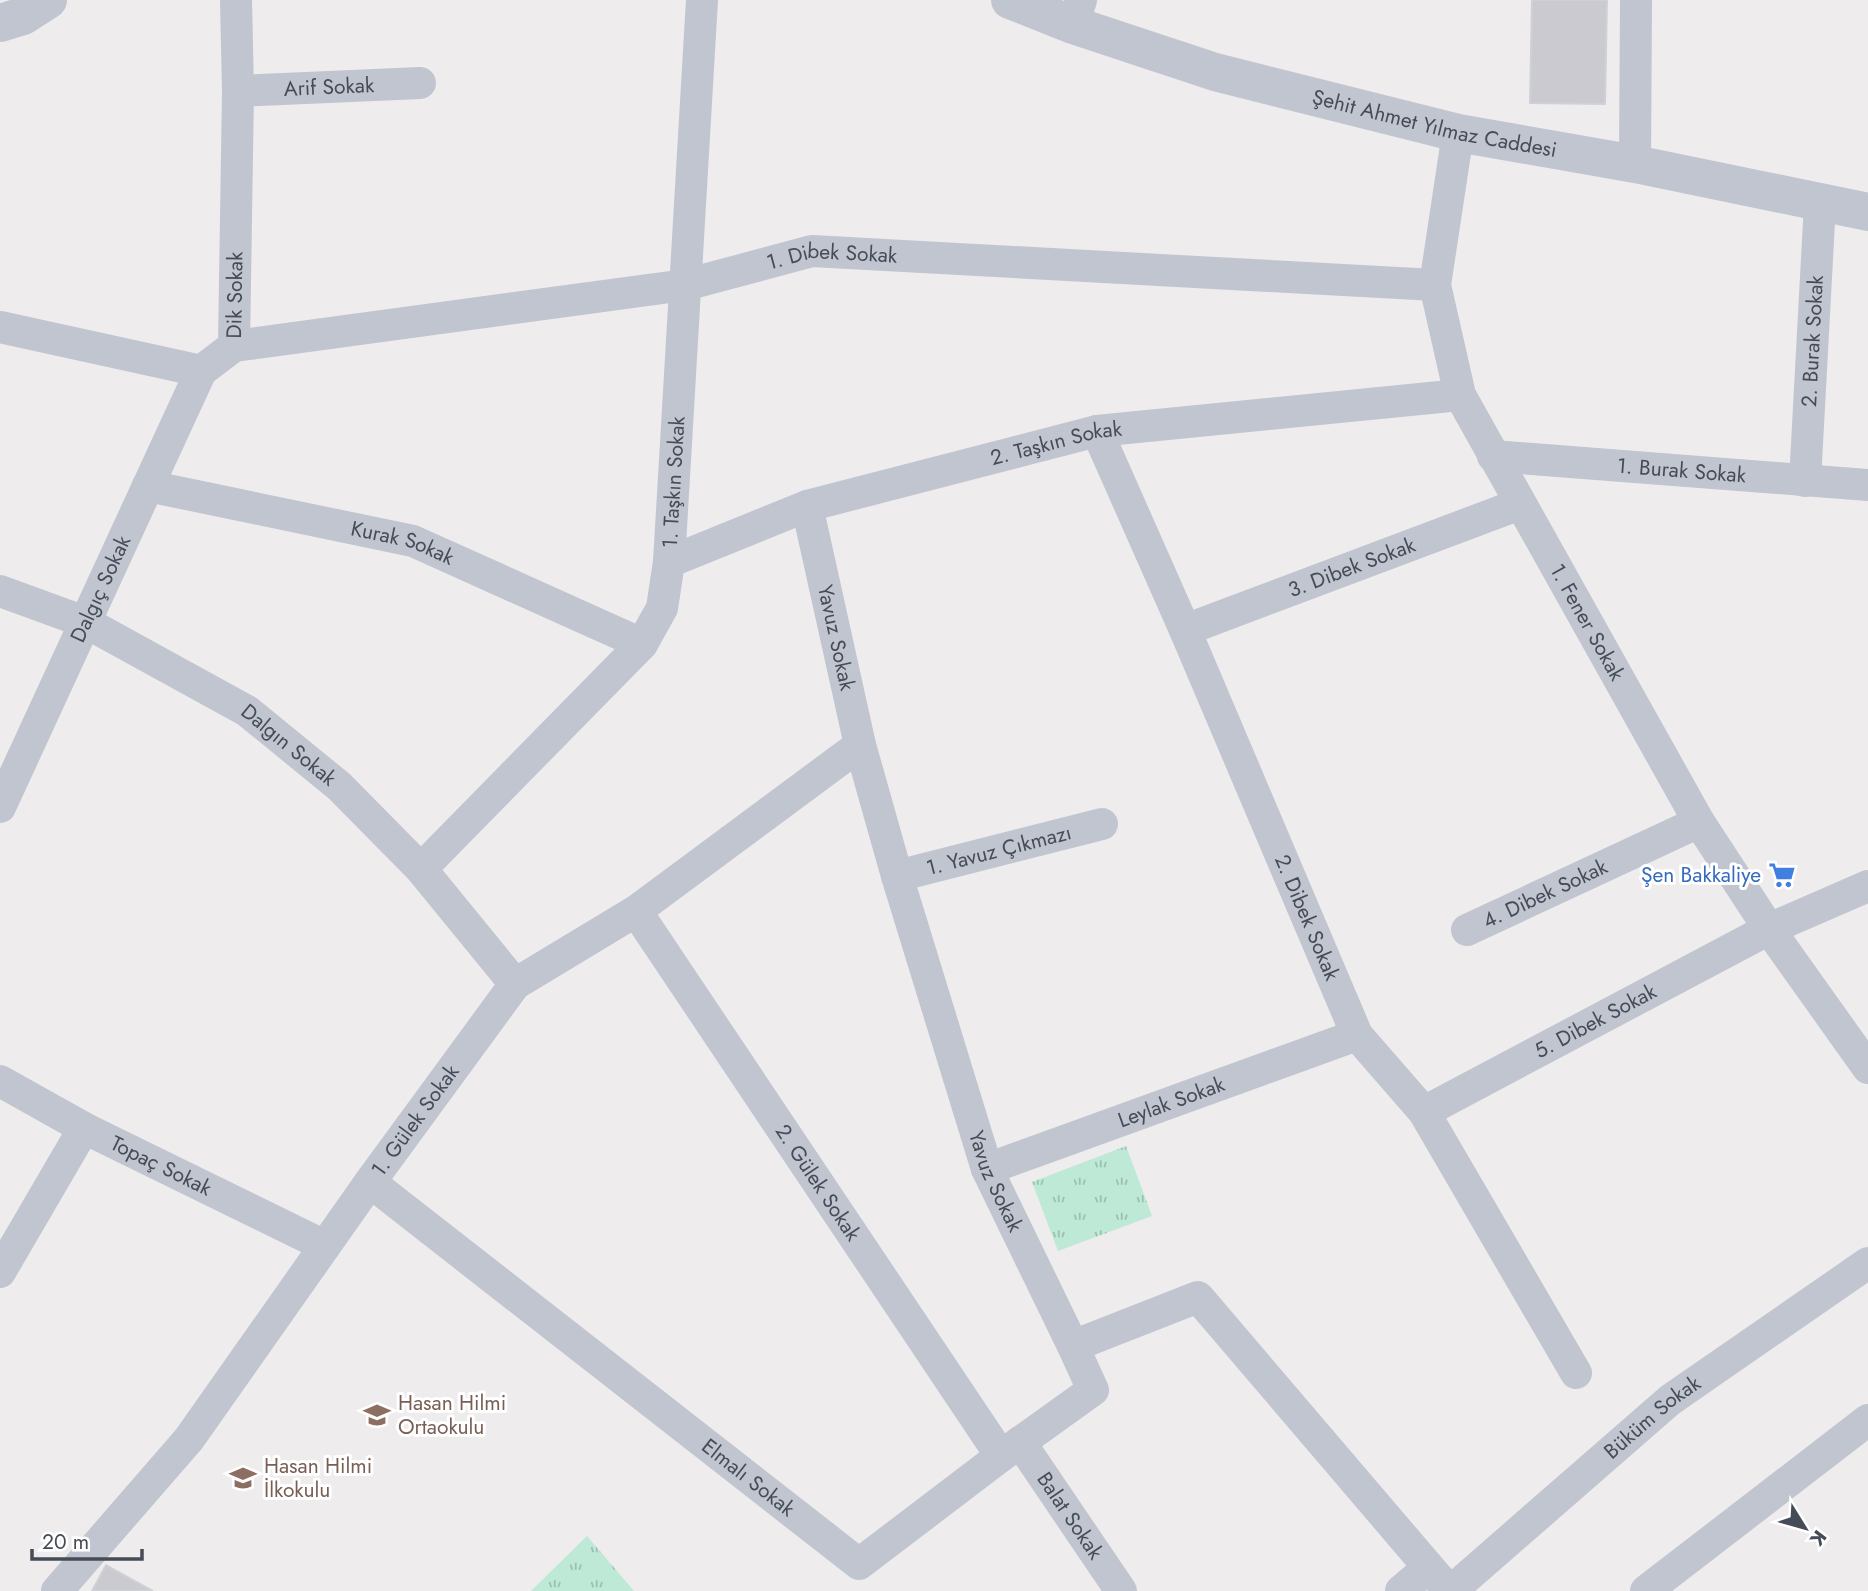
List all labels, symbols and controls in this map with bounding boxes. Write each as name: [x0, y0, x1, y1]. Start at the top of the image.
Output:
street label: Arif Sokak: [283, 70, 376, 104]
street label: Şehit Ahmet Yılmaz Caddesi: [1309, 82, 1559, 165]
street label: 1. Dibek Sokak: [763, 236, 899, 278]
street label: Dik Sokak: [219, 251, 250, 339]
street label: 2. Burak Sokak: [1794, 274, 1831, 408]
street label: 2. Taşkın Sokak: [987, 414, 1124, 473]
street label: 1. Taşkın Sokak: [655, 415, 693, 549]
street label: 1. Burak Sokak: [1616, 451, 1748, 491]
street label: Kurak Sokak: [348, 514, 460, 573]
street label: Dalgıç Sokak: [63, 530, 138, 647]
street label: 3. Dibek Sokak: [1284, 530, 1420, 605]
street label: 1. Fener Sokak: [1542, 558, 1632, 687]
street label: Yavuz Sokak: [810, 582, 863, 694]
street label: Dalgın Sokak: [234, 697, 343, 794]
street label: 1. Yavuz Çıkmazı: [923, 817, 1075, 883]
street label: 2. Dibek Sokak: [1267, 850, 1347, 986]
street label: 4. Dibek Sokak: [1478, 851, 1613, 936]
place label: Şen Bakkaliye: [1641, 860, 1761, 890]
supermarket icon: Şen Bakkaliye: [1767, 860, 1797, 890]
street label: 5. Dibek Sokak: [1529, 976, 1662, 1066]
street label: 1. Gülek Sokak: [364, 1058, 467, 1183]
street label: Leylak Sokak: [1114, 1069, 1229, 1135]
street label: 2. Gülek Sokak: [768, 1118, 868, 1248]
street label: Yavuz Sokak: [961, 1127, 1031, 1238]
street label: Topaç Sokak: [105, 1128, 217, 1204]
street label: Büküm Sokak: [1597, 1368, 1707, 1466]
place label: Hasan Hilmi Ortaokulu: [398, 1388, 506, 1442]
school or university icon: Hasan Hilmi Ortaokulu: [362, 1400, 392, 1430]
street label: Elmalı Sokak: [695, 1431, 802, 1524]
place label: Hasan Hilmi İlkokulu: [264, 1451, 372, 1505]
school or university icon: Hasan Hilmi İlkokulu: [228, 1463, 258, 1493]
street label: Balat Sokak: [1030, 1466, 1111, 1566]
north arrow: [1770, 1493, 1840, 1563]
scale bar: [32, 1518, 142, 1562]
text: K: [1803, 1525, 1833, 1552]
text: 20 m: [42, 1527, 89, 1557]

